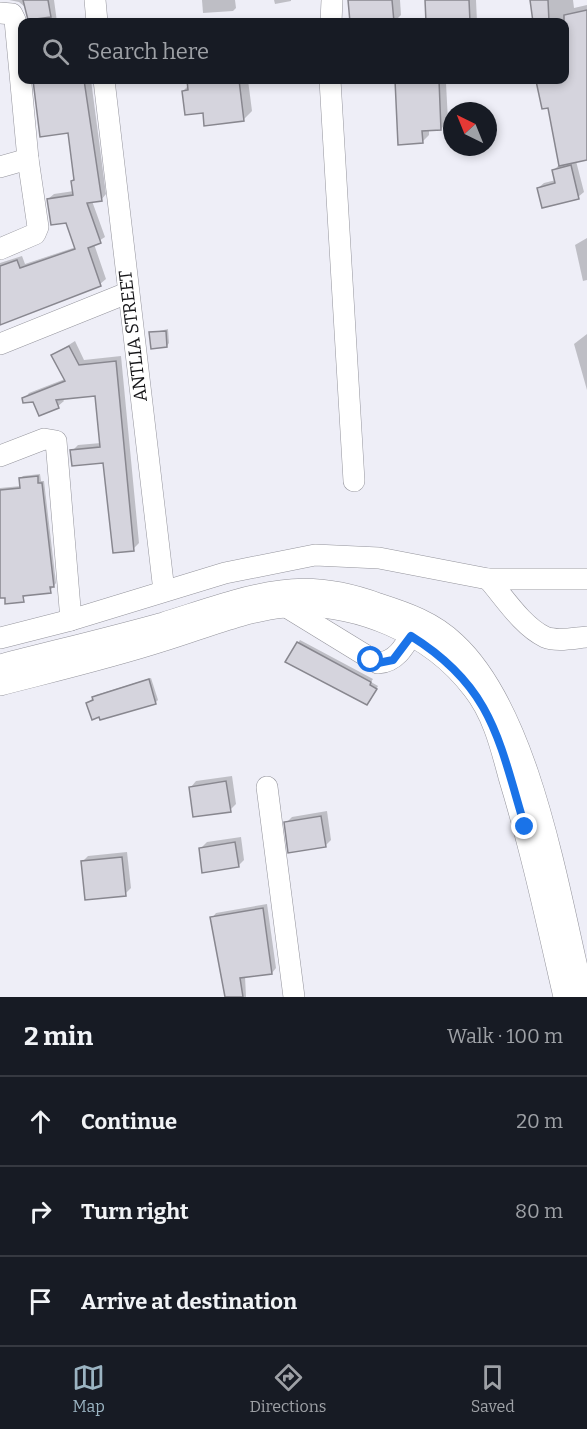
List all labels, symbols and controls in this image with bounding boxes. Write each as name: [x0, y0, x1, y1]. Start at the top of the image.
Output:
search box: [18, 18, 569, 84]
icon: search: [39, 35, 72, 68]
text: Search here: [87, 38, 209, 65]
north arrow: [443, 102, 497, 156]
street label: ANTLIA STREET: [114, 268, 152, 403]
route start: [357, 646, 383, 672]
route end: [511, 813, 537, 839]
text: 2 min: [24, 1021, 93, 1052]
text: Walk · 100 m: [447, 1024, 563, 1048]
icon: ahead: [24, 1105, 57, 1138]
text: Continue: [81, 1108, 177, 1135]
text: 20 m: [516, 1109, 563, 1133]
icon: right: [24, 1195, 57, 1228]
text: Turn right: [81, 1198, 189, 1225]
text: 80 m: [515, 1199, 563, 1223]
icon: arrive: [24, 1285, 57, 1318]
text: Arrive at destination: [81, 1288, 297, 1315]
tab: Map: [72, 1361, 105, 1416]
tab: Directions: [250, 1361, 327, 1416]
tab: Saved: [471, 1361, 515, 1416]

